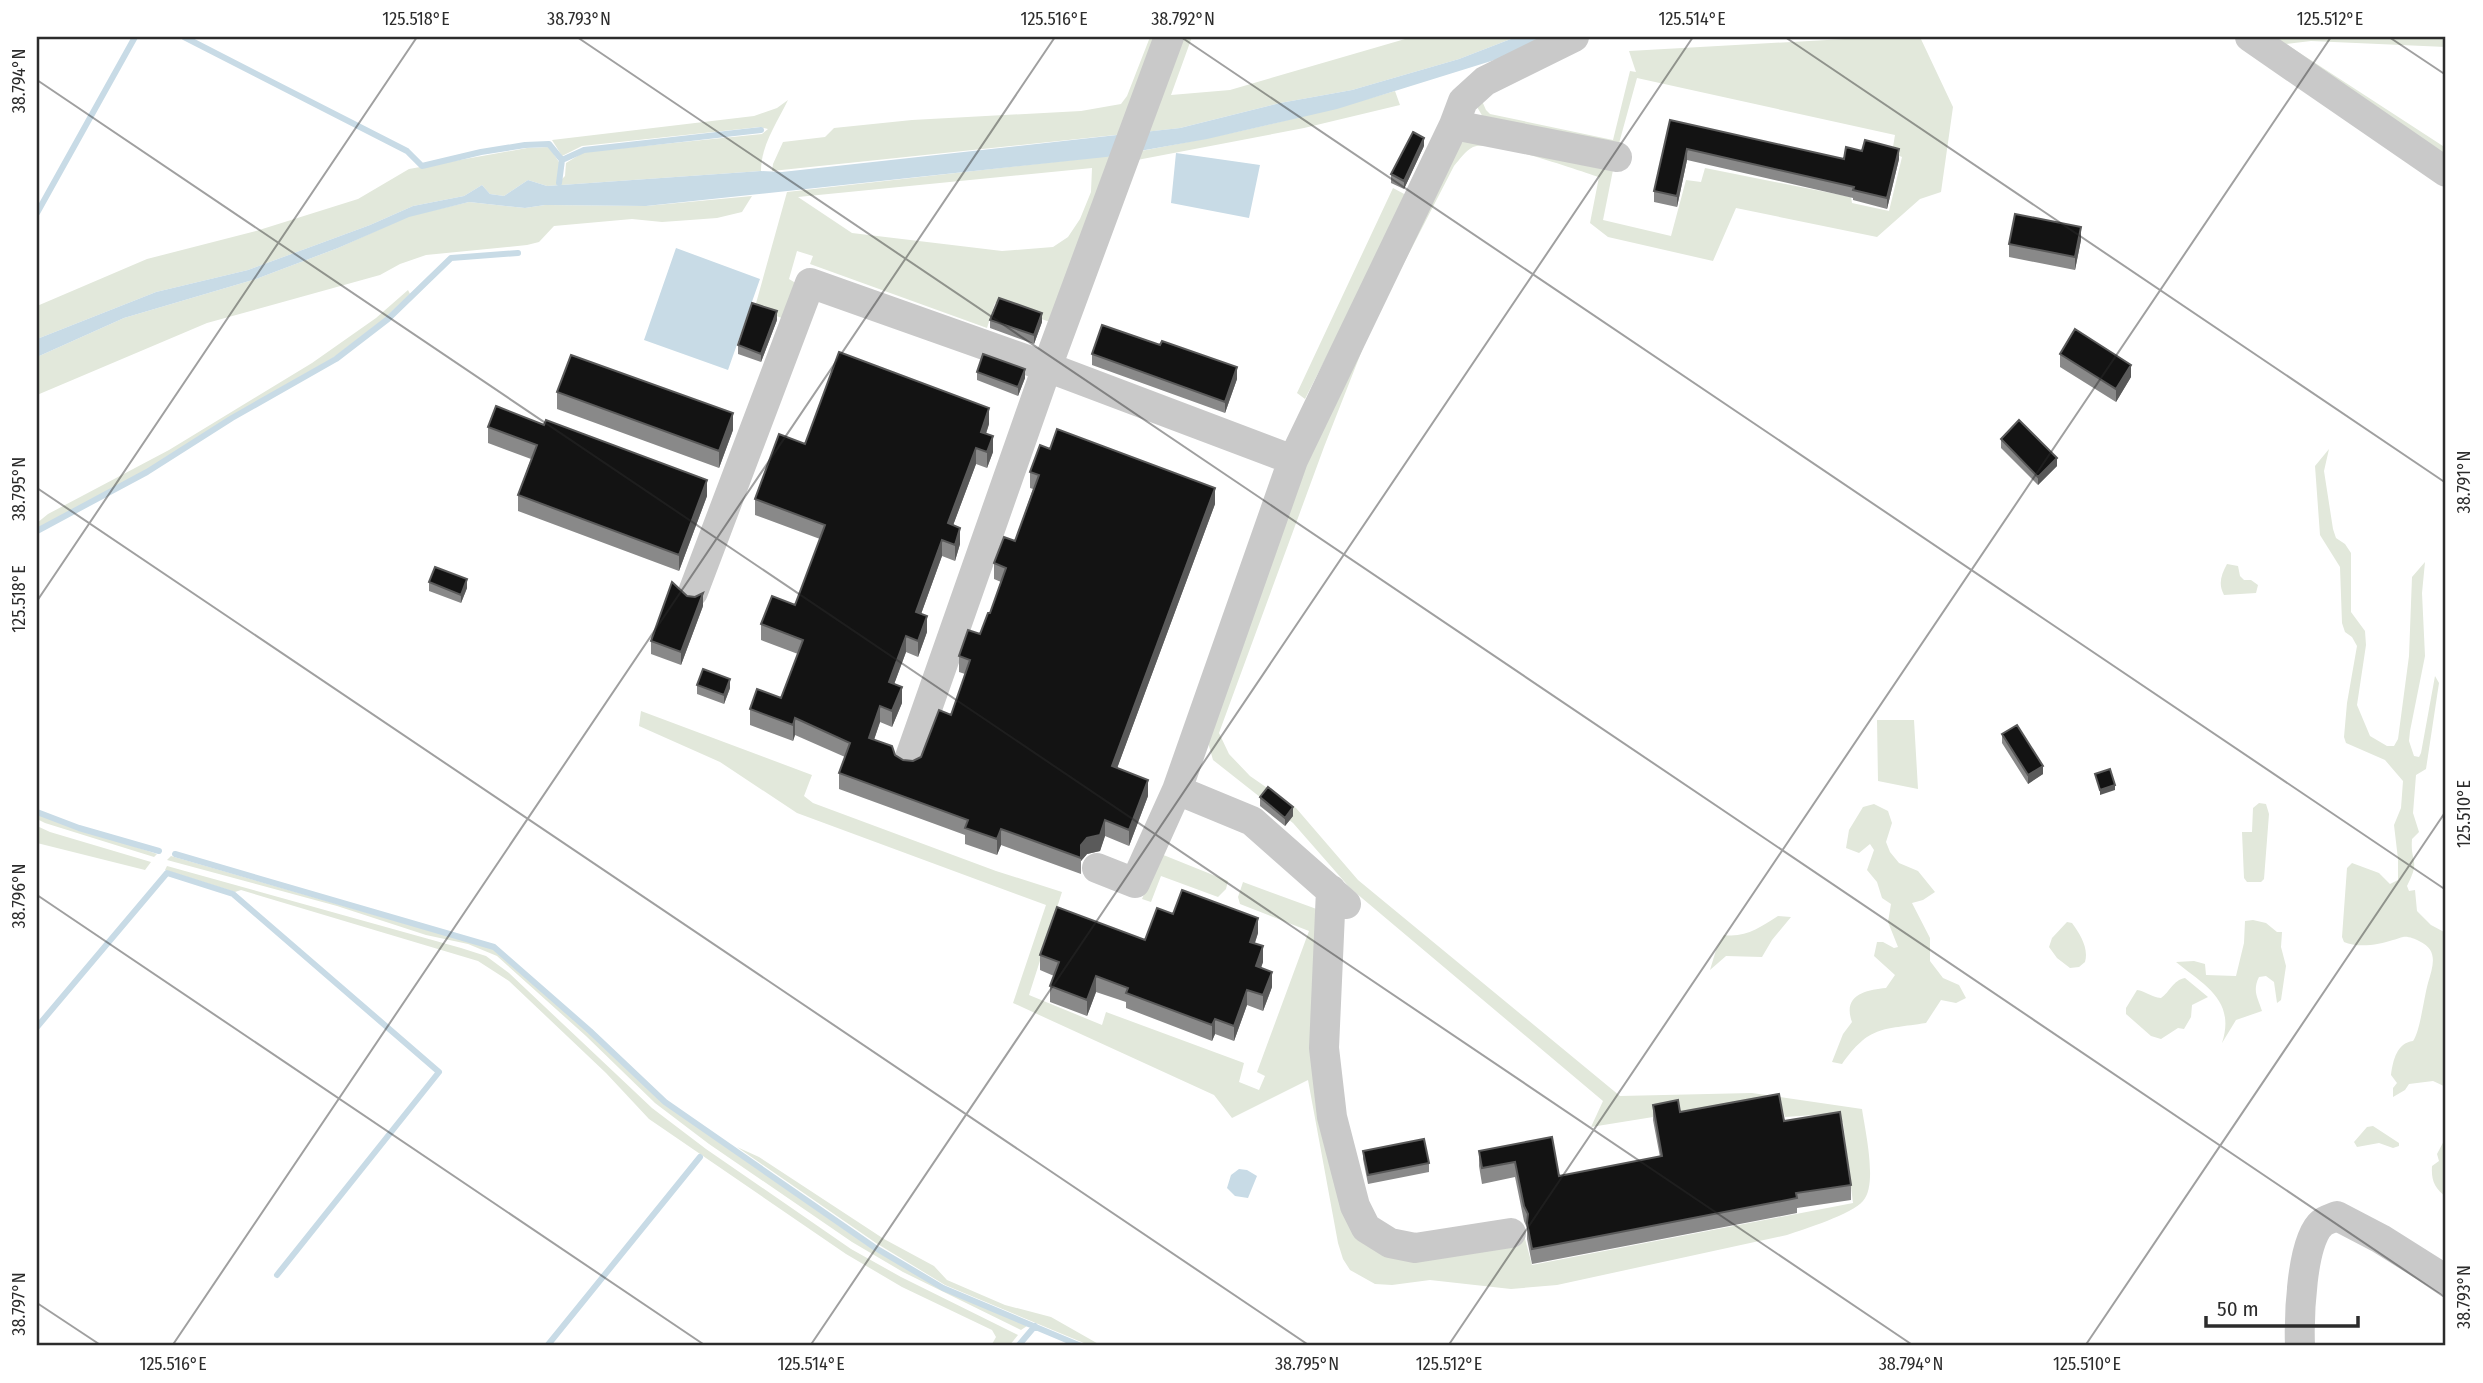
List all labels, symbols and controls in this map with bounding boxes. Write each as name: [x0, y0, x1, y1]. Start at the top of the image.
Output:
text: 125.518°E: [382, 8, 450, 30]
text: 38.793°N: [547, 8, 611, 30]
text: 125.516°E: [1020, 8, 1088, 30]
text: 38.792°N: [1151, 8, 1215, 30]
text: 125.514°E: [1658, 8, 1726, 30]
text: 125.512°E: [2297, 8, 2363, 30]
text: 38.794°N: [8, 49, 30, 113]
text: 38.791°N: [2453, 451, 2475, 513]
text: 38.795°N: [8, 457, 30, 521]
text: 125.518°E: [8, 565, 30, 633]
text: 125.510°E: [2453, 780, 2475, 848]
text: 38.796°N: [8, 864, 30, 928]
text: 38.793°N: [2453, 1265, 2475, 1329]
text: 38.797°N: [8, 1272, 30, 1336]
scale bar: [2206, 1285, 2359, 1329]
text: 50 m: [2217, 1296, 2259, 1322]
text: 125.516°E: [139, 1353, 207, 1375]
text: 125.514°E: [777, 1353, 845, 1375]
text: 38.795°N: [1275, 1353, 1339, 1375]
text: 125.512°E: [1416, 1353, 1482, 1375]
text: 38.794°N: [1879, 1353, 1943, 1375]
text: 125.510°E: [2053, 1353, 2121, 1375]

